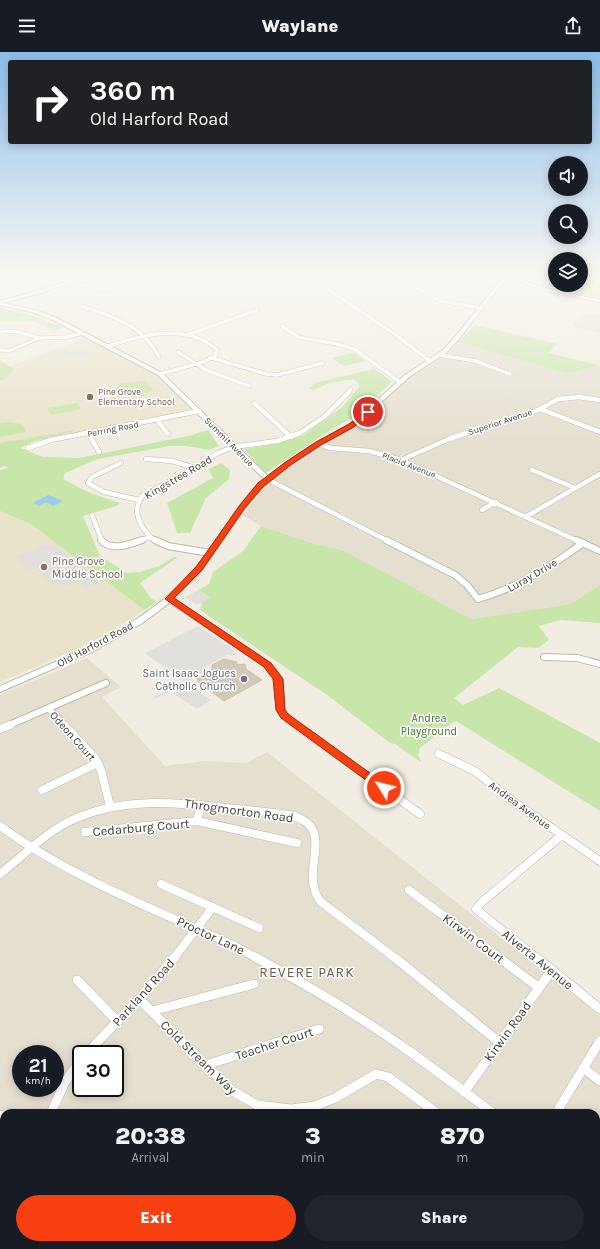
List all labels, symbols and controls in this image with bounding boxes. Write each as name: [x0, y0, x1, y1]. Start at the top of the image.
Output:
icon: menu: [16, 15, 38, 37]
text: Waylane: [262, 15, 338, 37]
icon: share: [562, 15, 584, 37]
text: 360 m: [90, 74, 176, 107]
icon: right: [24, 76, 76, 128]
text: Old Harford Road: [90, 108, 229, 130]
map controls: [548, 156, 588, 292]
button: sound: [548, 156, 588, 196]
button: search: [548, 204, 588, 244]
button: layers: [548, 252, 588, 292]
place label: Pine Grove Elementary School: [98, 387, 174, 407]
marker: Pine Grove Elementary School: [85, 392, 95, 402]
pin: [351, 395, 385, 429]
icon: arrive: [357, 401, 379, 423]
street label: Superior Avenue: [467, 407, 534, 437]
street label: Summit Avenue: [202, 415, 256, 469]
street label: Perring Road: [86, 419, 140, 439]
street label: Placid Avenue: [381, 450, 438, 480]
street label: Kingstree Road: [142, 453, 214, 502]
place label: Pine Grove Middle School: [52, 555, 123, 581]
street label: Luray Drive: [505, 556, 560, 595]
marker: Pine Grove Middle School: [39, 562, 49, 572]
street label: Old Harford Road: [55, 619, 136, 670]
place label: Saint Isaac Jogues Catholic Church: [143, 667, 236, 693]
marker: Saint Isaac Jogues Catholic Church: [239, 674, 249, 684]
street label: Odeon Court: [47, 709, 98, 764]
park label: Andrea Playground: [401, 712, 457, 738]
position arrow: [363, 767, 405, 809]
street label: Andrea Avenue: [486, 778, 554, 833]
street label: Throgmorton Road: [183, 795, 295, 826]
street label: Cedarburg Court: [92, 816, 190, 839]
street label: Kirwin Court: [440, 910, 508, 966]
street label: Proctor Lane: [174, 913, 247, 958]
street label: Alverta Avenue: [499, 926, 576, 993]
street label: Parkland Road: [109, 955, 178, 1029]
district label: REVERE PARK: [259, 964, 355, 981]
street label: Kirwin Road: [481, 998, 534, 1064]
street label: Cold Stream Way: [157, 1017, 240, 1098]
street label: Teacher Court: [233, 1024, 315, 1063]
speed limit sign: 30: [72, 1045, 124, 1097]
text: 21: [28, 1054, 48, 1077]
text: km/h: [25, 1075, 51, 1087]
text: 20:38: [115, 1122, 186, 1150]
text: 3: [305, 1122, 321, 1150]
text: 870: [440, 1122, 485, 1150]
text: Arrival: [131, 1150, 169, 1165]
text: min: [301, 1150, 325, 1165]
text: m: [456, 1150, 468, 1165]
button: Exit: [16, 1195, 296, 1241]
button: Share: [304, 1195, 584, 1241]

